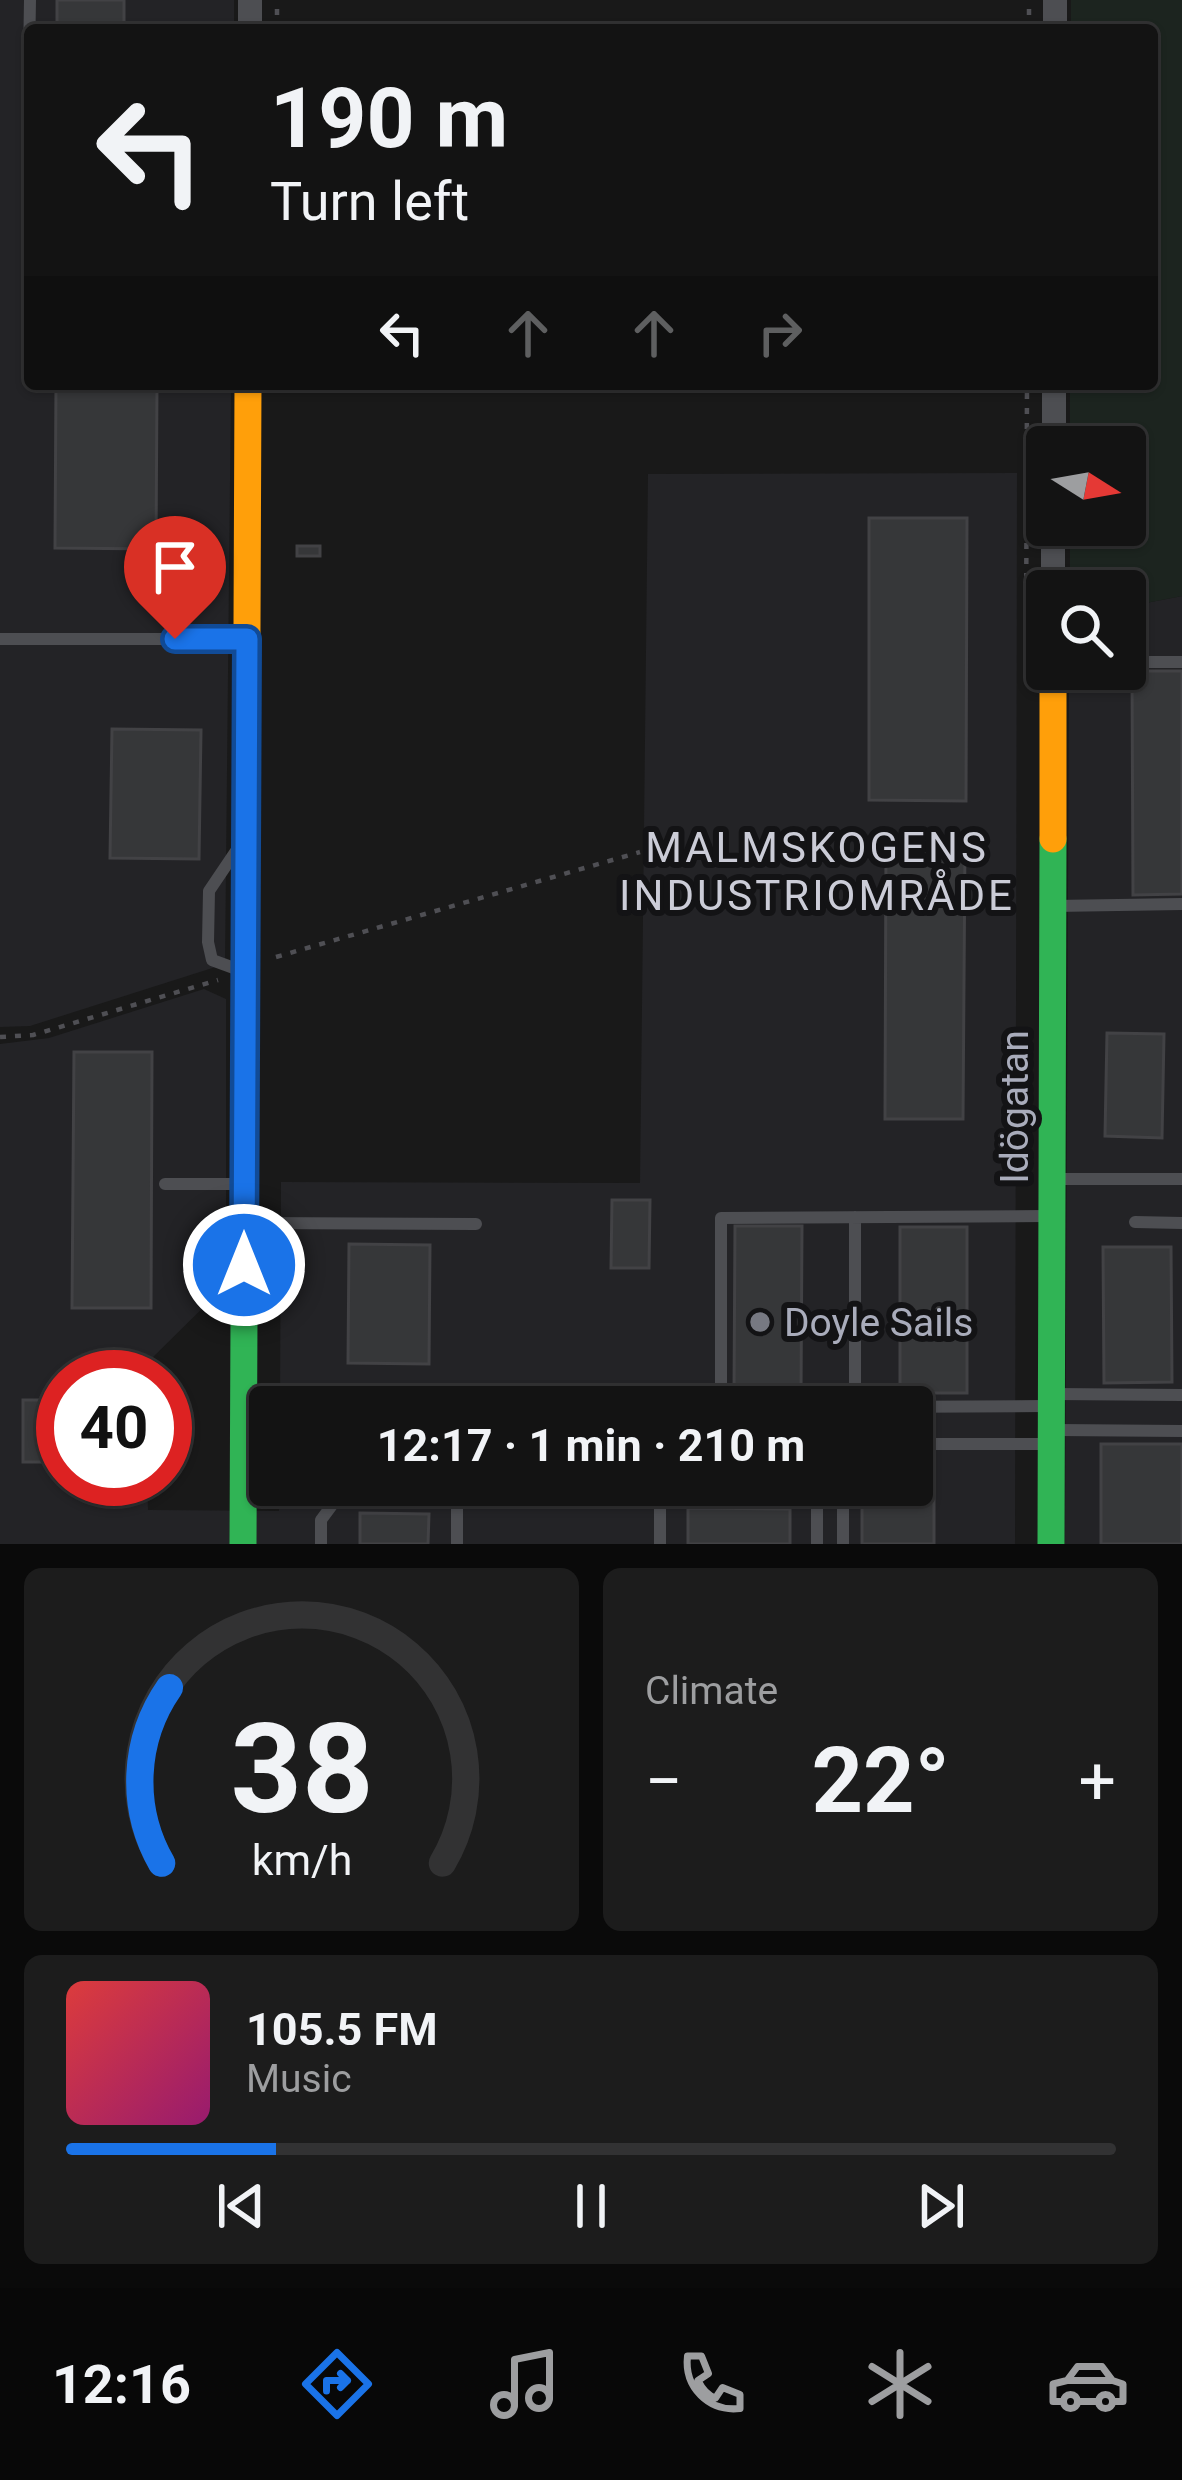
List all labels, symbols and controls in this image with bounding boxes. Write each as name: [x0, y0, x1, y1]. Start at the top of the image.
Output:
text: 190 m: [270, 69, 508, 168]
icon: left: [72, 72, 228, 228]
text: Turn left: [270, 170, 469, 233]
icon: left: [369, 300, 435, 366]
icon: ahead: [495, 300, 561, 366]
icon: ahead: [621, 300, 687, 366]
icon: right: [747, 300, 813, 366]
north arrow: [1026, 426, 1146, 546]
map controls: [1026, 426, 1146, 690]
pin: [124, 516, 226, 639]
icon: arrive: [142, 534, 208, 600]
button: search: [1026, 570, 1146, 690]
district label: MALMSKOGENS INDUSTRIOMRÅDE: [619, 823, 1015, 920]
street label: Idögatan: [992, 1030, 1038, 1184]
position arrow: [181, 1202, 307, 1328]
place label: Doyle Sails: [784, 1300, 973, 1346]
marker: Doyle Sails: [747, 1309, 773, 1335]
speed limit sign: 40: [36, 1350, 192, 1506]
text: 12:17 · 1 min · 210 m: [377, 1419, 805, 1472]
text: Climate: [645, 1668, 778, 1714]
text: 38: [230, 1696, 373, 1842]
text: 22°: [811, 1729, 950, 1834]
text: −: [645, 1743, 683, 1820]
text: +: [1079, 1743, 1116, 1820]
text: km/h: [251, 1834, 352, 1884]
text: 105.5 FM: [246, 2003, 438, 2056]
text: Music: [246, 2056, 352, 2102]
icon: previous: [208, 2173, 274, 2239]
icon: pause: [558, 2173, 624, 2239]
icon: next: [908, 2173, 974, 2239]
icon: directions: [295, 2342, 379, 2426]
icon: music: [483, 2342, 567, 2426]
icon: phone: [670, 2342, 754, 2426]
icon: climate: [858, 2342, 942, 2426]
icon: car: [1046, 2342, 1130, 2426]
text: 12:16: [52, 2353, 191, 2416]

